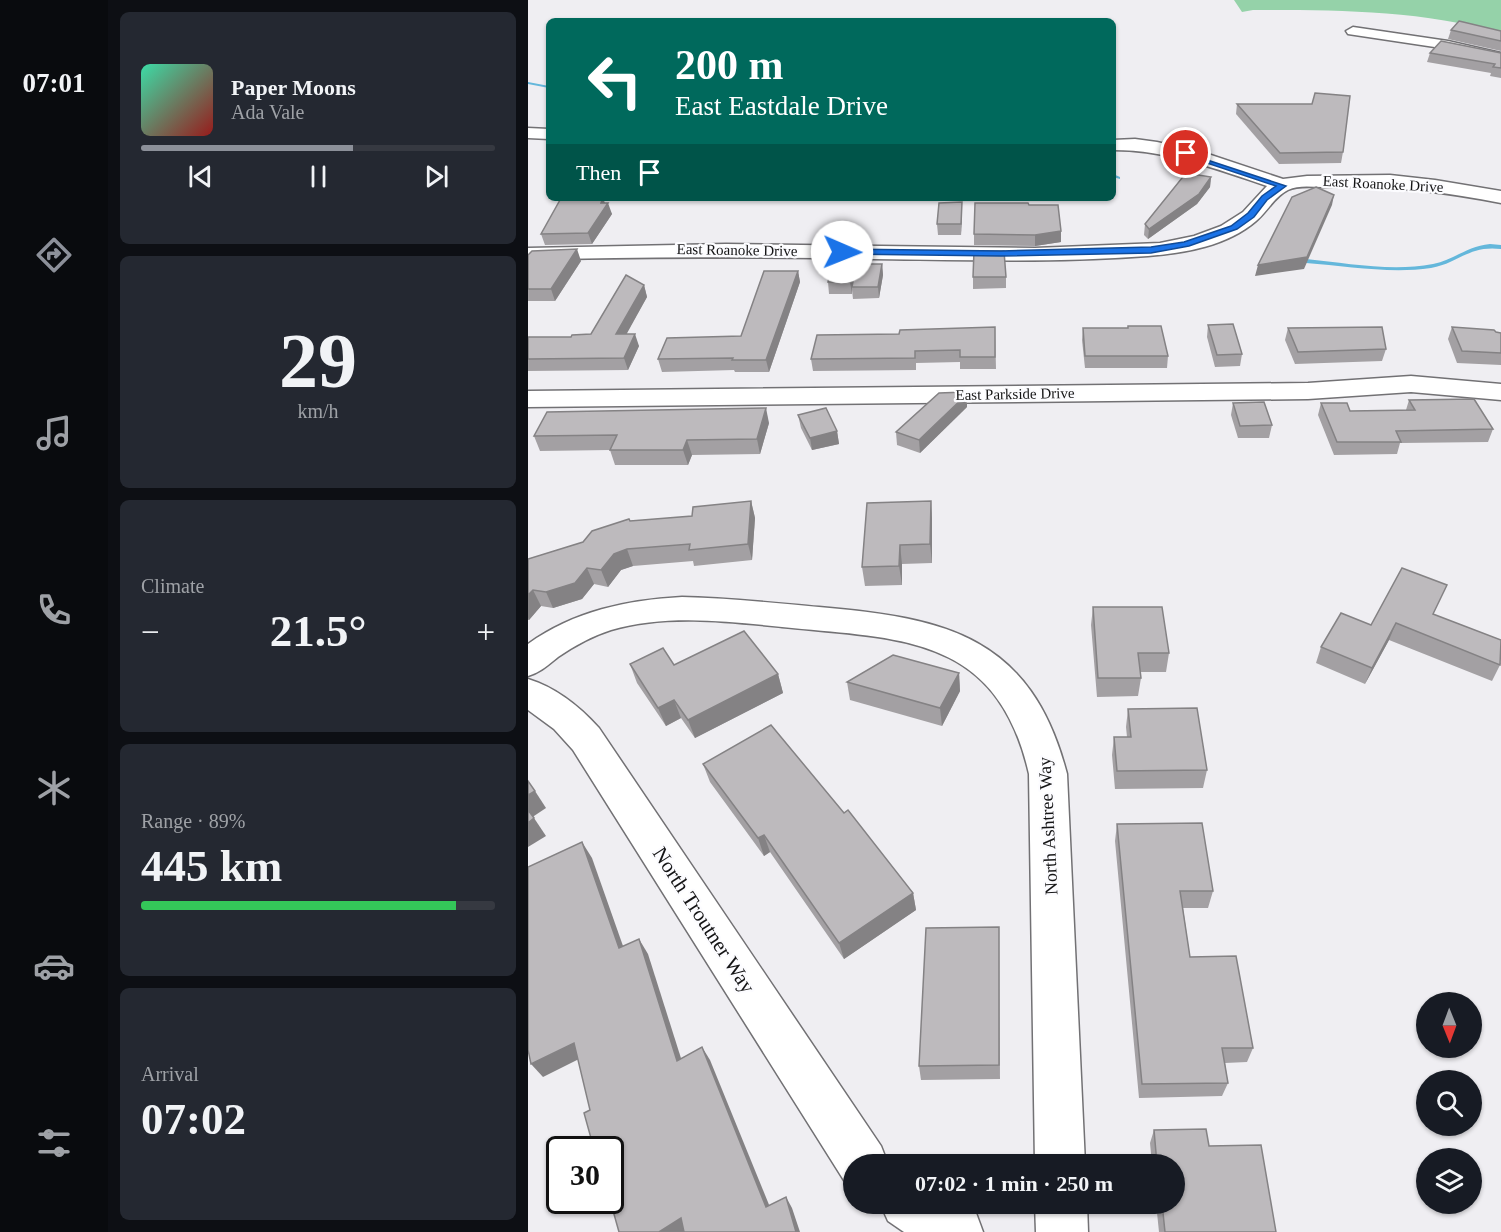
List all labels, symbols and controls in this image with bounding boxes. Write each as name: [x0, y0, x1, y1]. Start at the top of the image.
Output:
icon: left: [576, 42, 654, 120]
text: 200 m: [675, 42, 784, 88]
text: 07:01: [23, 68, 86, 98]
text: Paper Moons: [231, 75, 356, 100]
text: East Eastdale Drive: [675, 91, 888, 121]
text: Ada Vale: [231, 101, 305, 123]
pin: [1160, 127, 1211, 178]
icon: arrive: [1169, 136, 1202, 169]
icon: arrive: [633, 156, 666, 189]
icon: previous: [184, 160, 217, 193]
icon: pause: [302, 160, 335, 193]
icon: next: [420, 160, 453, 193]
text: Then: [576, 160, 621, 185]
street label: East Roanoke Drive: [1322, 173, 1444, 195]
position arrow: [810, 220, 874, 284]
icon: directions: [33, 234, 75, 276]
street label: East Roanoke Drive: [676, 241, 798, 259]
text: 29: [279, 317, 357, 404]
street label: East Parkside Drive: [955, 385, 1075, 403]
text: km/h: [297, 400, 339, 422]
icon: music: [33, 412, 75, 454]
text: Climate: [141, 575, 204, 597]
icon: phone: [33, 589, 75, 631]
text: 21.5°: [270, 606, 366, 656]
text: −: [141, 614, 160, 650]
text: +: [476, 614, 495, 650]
street label: North Ashtree Way: [1034, 756, 1062, 896]
icon: climate: [33, 767, 75, 809]
text: Range · 89%: [141, 810, 245, 832]
text: 445 km: [141, 841, 282, 891]
street label: North Troutner Way: [648, 842, 760, 998]
icon: car: [33, 945, 75, 987]
north arrow: [1416, 992, 1482, 1058]
map controls: [1416, 992, 1482, 1214]
text: Arrival: [141, 1063, 199, 1085]
button: search: [1416, 1070, 1482, 1136]
text: 07:02: [141, 1094, 246, 1144]
icon: filters: [33, 1122, 75, 1164]
speed limit sign: 30: [546, 1136, 624, 1214]
button: layers: [1416, 1148, 1482, 1214]
text: 07:02 · 1 min · 250 m: [915, 1171, 1113, 1196]

